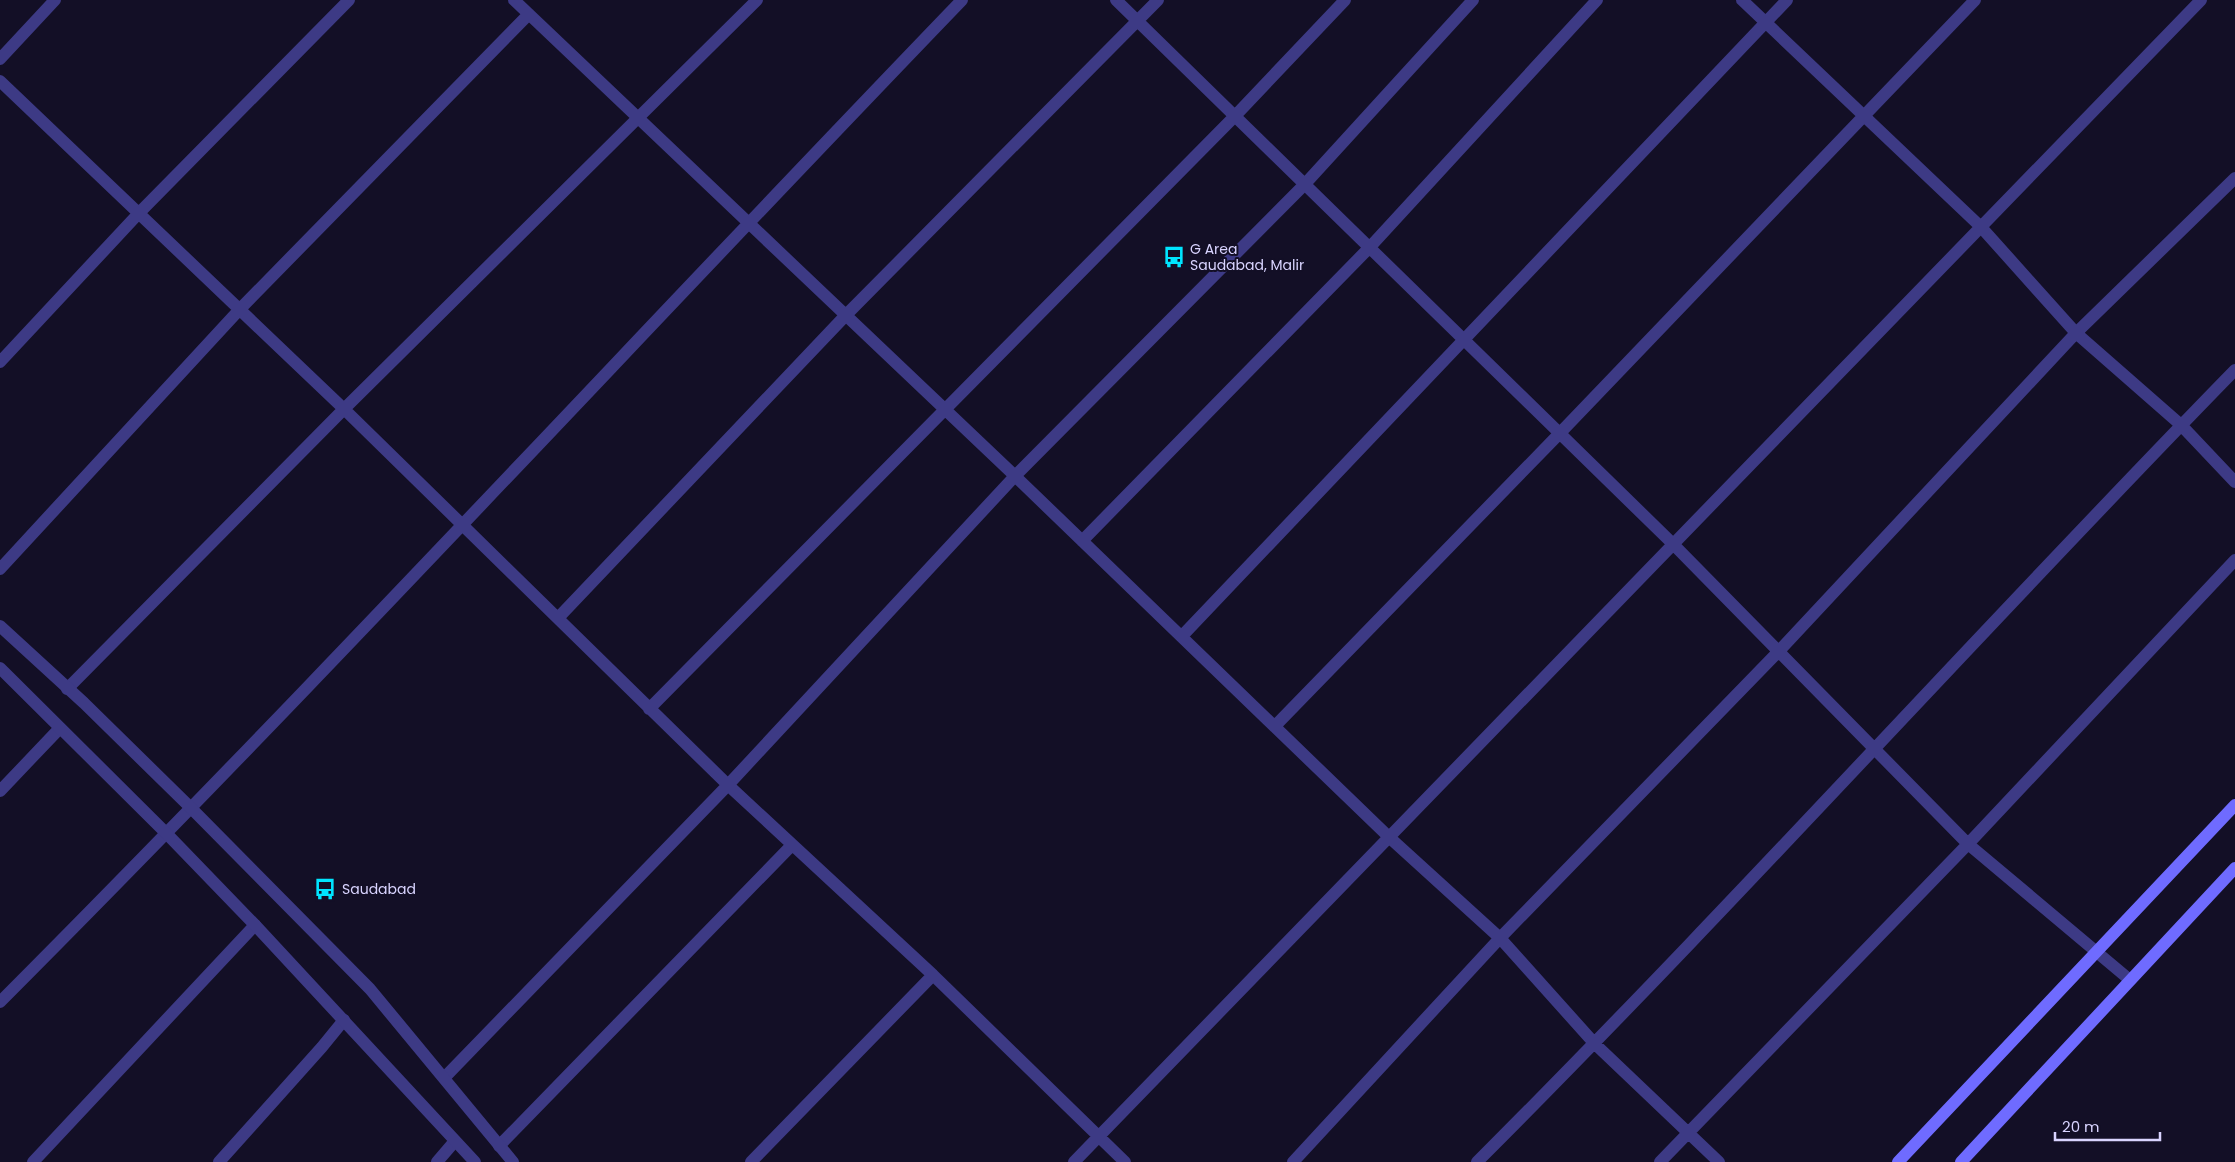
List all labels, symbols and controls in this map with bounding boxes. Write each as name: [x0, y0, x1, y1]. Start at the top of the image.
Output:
place label: G Area Saudabad, Malir: [1190, 239, 1304, 275]
bus stop icon: G Area Saudabad, Malir: [1161, 244, 1187, 270]
bus stop icon: Saudabad: [312, 876, 338, 902]
place label: Saudabad: [342, 879, 416, 899]
scale bar: [2055, 1110, 2160, 1142]
text: 20 m: [2062, 1116, 2100, 1137]

